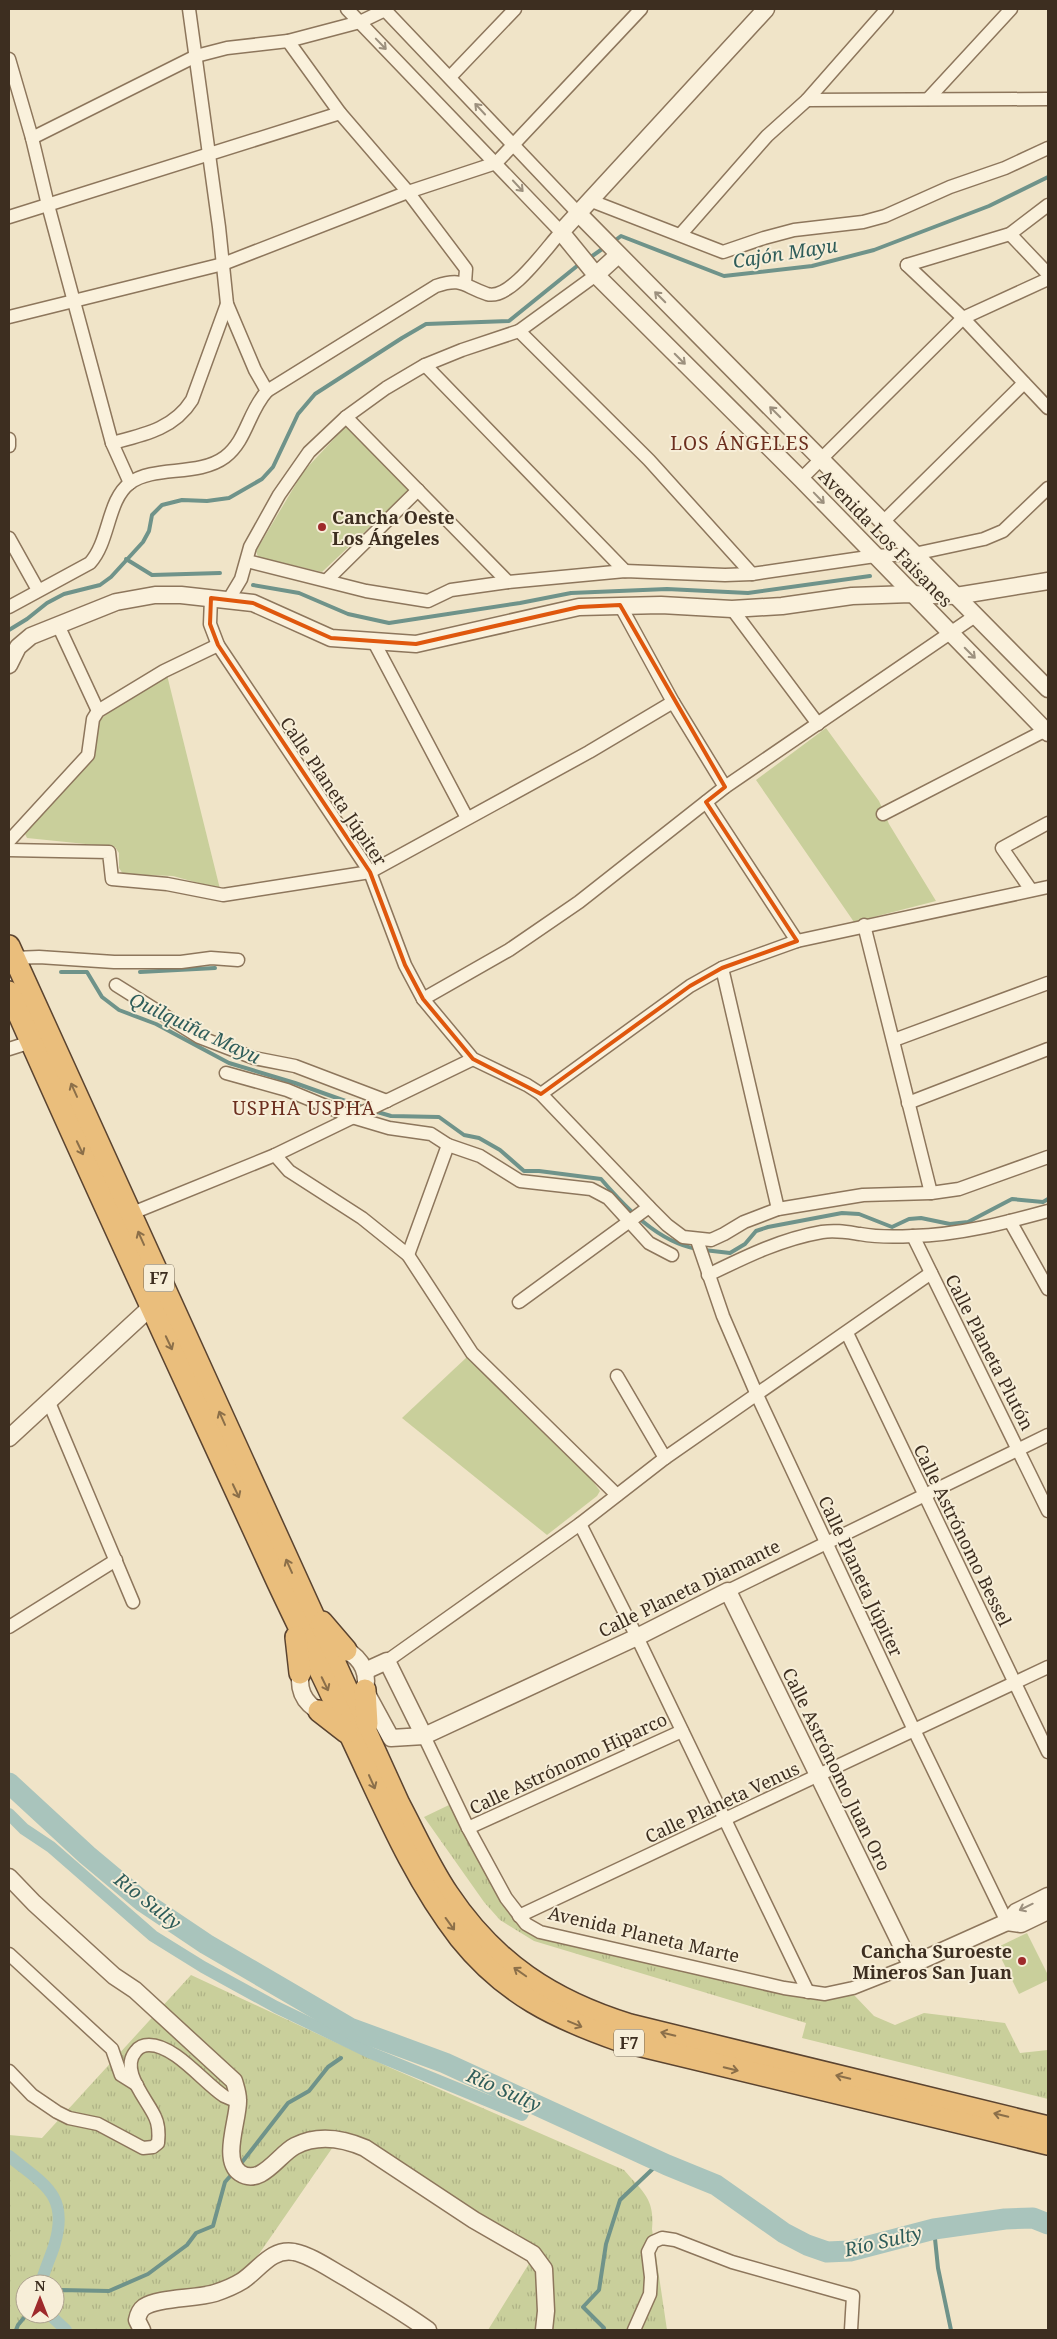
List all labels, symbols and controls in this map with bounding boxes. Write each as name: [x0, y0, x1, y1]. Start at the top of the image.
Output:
one-way arrow: [375, 38, 387, 50]
one-way arrow: [474, 103, 486, 116]
one-way arrow: [512, 180, 524, 193]
water label: Cajón Mayu: [731, 232, 840, 274]
one-way arrow: [654, 291, 666, 303]
one-way arrow: [674, 352, 686, 365]
one-way arrow: [769, 406, 781, 418]
district label: LOS ÁNGELES: [670, 430, 810, 456]
street label: Avenida Los Faisanes: [814, 464, 958, 612]
one-way arrow: [813, 492, 825, 504]
place label: Cancha Oeste Los Ángeles: [332, 505, 455, 550]
marker: Cancha Oeste Los Ángeles: [316, 521, 328, 533]
one-way arrow: [964, 647, 976, 660]
street label: Calle Planeta Júpiter: [275, 712, 393, 871]
water label: Quilquiña Mayu: [125, 986, 265, 1070]
one-way arrow: [69, 1082, 79, 1097]
district label: USPHA USPHA: [232, 1095, 376, 1121]
one-way arrow: [75, 1140, 85, 1155]
one-way arrow: [136, 1231, 145, 1246]
road number: F7: [144, 1264, 174, 1292]
street label: Calle Planeta Plutón: [940, 1270, 1040, 1434]
one-way arrow: [164, 1335, 174, 1350]
one-way arrow: [217, 1410, 227, 1425]
street label: Calle Astrónomo Bessel: [908, 1440, 1018, 1630]
one-way arrow: [232, 1483, 242, 1498]
street label: Calle Planeta Júpiter: [813, 1492, 909, 1661]
street label: Calle Planeta Diamante: [594, 1534, 784, 1642]
one-way arrow: [284, 1559, 294, 1574]
street label: Calle Astrónomo Juan Oro: [777, 1663, 897, 1875]
one-way arrow: [321, 1676, 331, 1691]
street label: Calle Astrónomo Hiparco: [465, 1707, 671, 1819]
street label: Calle Planeta Venus: [641, 1756, 803, 1848]
one-way arrow: [367, 1774, 377, 1789]
water label: Río Sulty: [108, 1866, 187, 1935]
street label: Avenida Planeta Marte: [546, 1900, 742, 1968]
one-way arrow: [1019, 1903, 1034, 1912]
one-way arrow: [445, 1917, 455, 1931]
place label: Cancha Suroeste Mineros San Juan: [853, 1939, 1012, 1984]
marker: Cancha Suroeste Mineros San Juan: [1016, 1955, 1028, 1967]
one-way arrow: [513, 1967, 527, 1977]
one-way arrow: [567, 2020, 582, 2030]
one-way arrow: [661, 2029, 677, 2038]
road number: F7: [614, 2030, 644, 2056]
water label: Río Sulty: [462, 2062, 545, 2118]
one-way arrow: [722, 2065, 738, 2074]
one-way arrow: [836, 2072, 852, 2081]
one-way arrow: [993, 2110, 1009, 2119]
water label: Río Sulty: [841, 2219, 924, 2263]
north arrow: [15, 2274, 65, 2324]
text: N: [34, 2276, 46, 2295]

